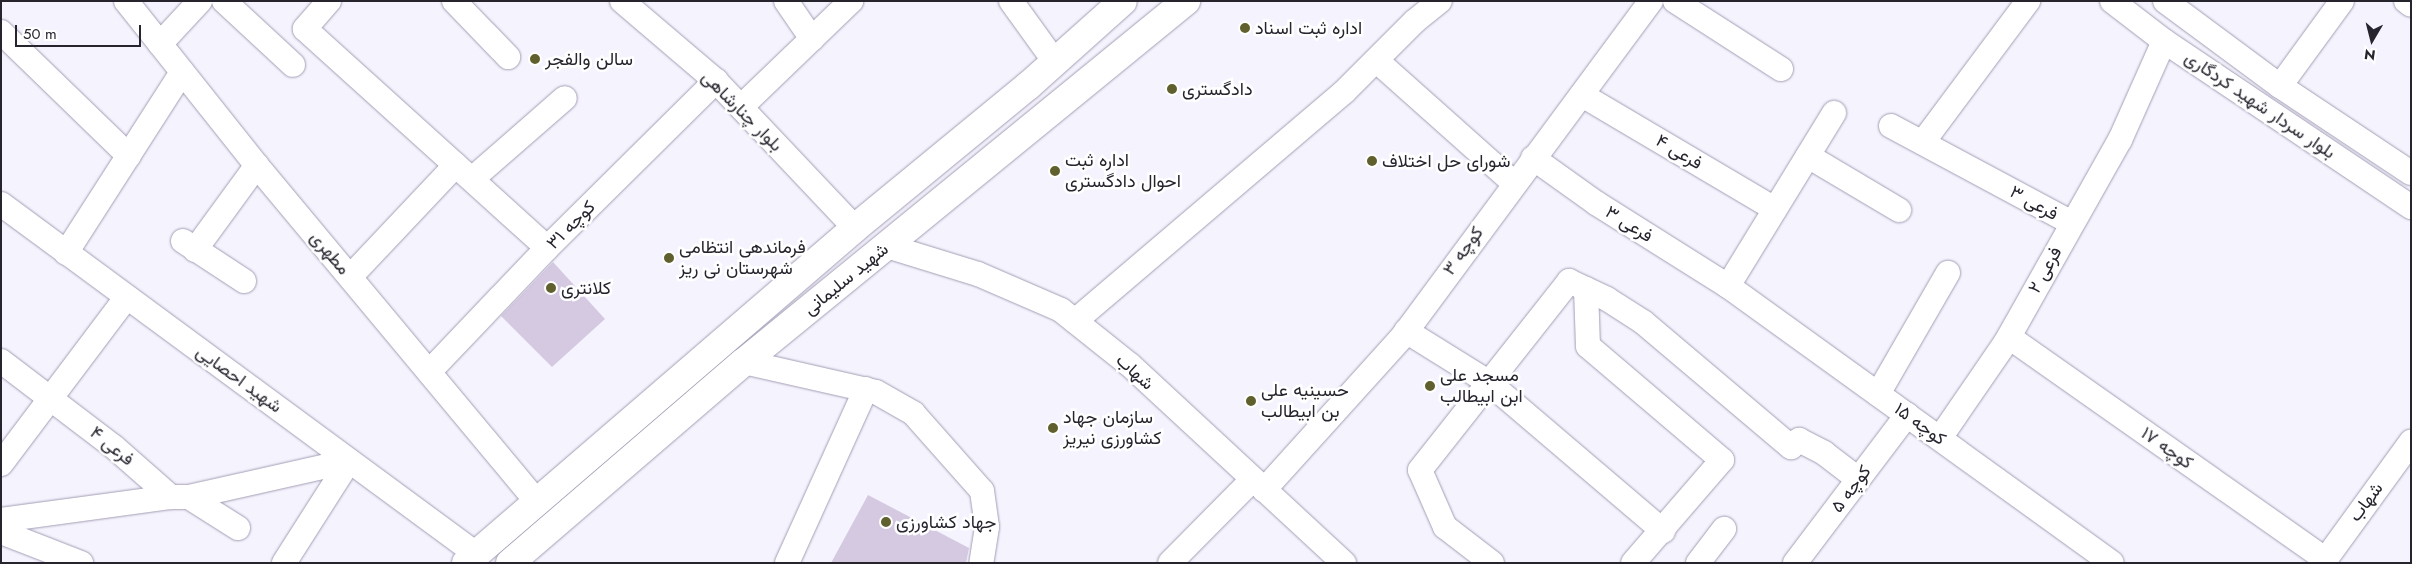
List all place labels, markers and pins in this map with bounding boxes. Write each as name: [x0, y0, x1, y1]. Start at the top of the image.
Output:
place label: اداره ثبت اسناد: [1255, 17, 1362, 39]
marker: اداره ثبت اسناد: [1239, 22, 1251, 34]
place label: سالن والفجر: [545, 48, 633, 70]
marker: سالن والفجر: [529, 53, 541, 65]
place label: دادگستری: [1182, 78, 1252, 100]
marker: دادگستری: [1166, 83, 1178, 95]
place label: اداره ثبت احوال دادگستری: [1065, 150, 1181, 192]
place label: شورای حل اختلاف: [1382, 150, 1510, 172]
marker: شورای حل اختلاف: [1366, 155, 1378, 167]
marker: اداره ثبت احوال دادگستری: [1049, 165, 1061, 177]
place label: فرماندهی انتظامی شهرستان نی ریز: [679, 237, 806, 280]
marker: فرماندهی انتظامی شهرستان نی ریز: [663, 252, 675, 264]
place label: کلانتری: [561, 277, 611, 299]
marker: کلانتری: [545, 282, 557, 294]
place label: مسجد علی ابن ابیطالب: [1440, 365, 1523, 408]
place label: حسینیه علی بن ابیطالب: [1261, 380, 1349, 422]
marker: مسجد علی ابن ابیطالب: [1424, 380, 1436, 392]
marker: حسینیه علی بن ابیطالب: [1245, 395, 1257, 407]
place label: سازمان جهاد کشاورزی نیریز: [1063, 407, 1161, 449]
marker: سازمان جهاد کشاورزی نیریز: [1047, 422, 1059, 434]
place label: جهاد کشاورزی: [896, 511, 996, 533]
marker: جهاد کشاورزی: [880, 516, 892, 528]

